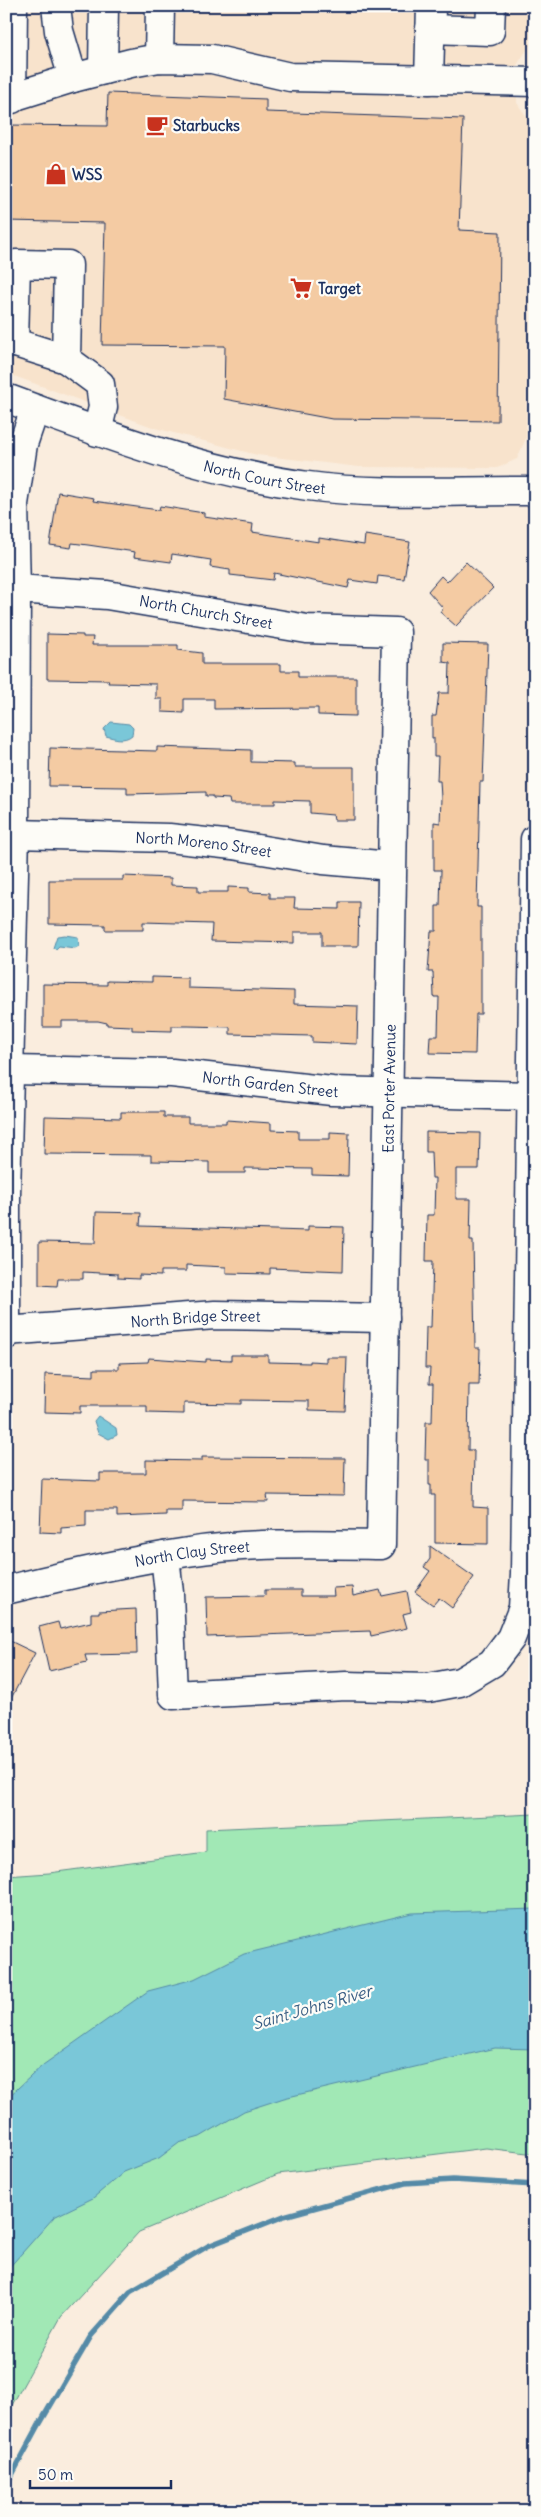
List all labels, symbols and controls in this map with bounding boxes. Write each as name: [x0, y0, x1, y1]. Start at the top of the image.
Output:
cafe icon: Starbucks: [144, 112, 170, 138]
place label: Starbucks: [173, 116, 240, 135]
shop icon: WSS: [43, 161, 69, 187]
place label: WSS: [72, 165, 102, 184]
supermarket icon: Target: [288, 275, 314, 301]
place label: Target: [318, 279, 362, 299]
street label: North Court Street: [202, 456, 327, 498]
street label: North Church Street: [138, 591, 274, 633]
street label: North Moreno Street: [135, 828, 273, 861]
street label: East Porter Avenue: [378, 1024, 399, 1153]
street label: North Garden Street: [201, 1067, 339, 1101]
street label: North Bridge Street: [130, 1305, 261, 1331]
street label: North Clay Street: [133, 1536, 250, 1570]
water label: Saint Johns River: [250, 1980, 376, 2034]
scale bar: [30, 2457, 171, 2489]
text: 50 m: [38, 2465, 73, 2484]

